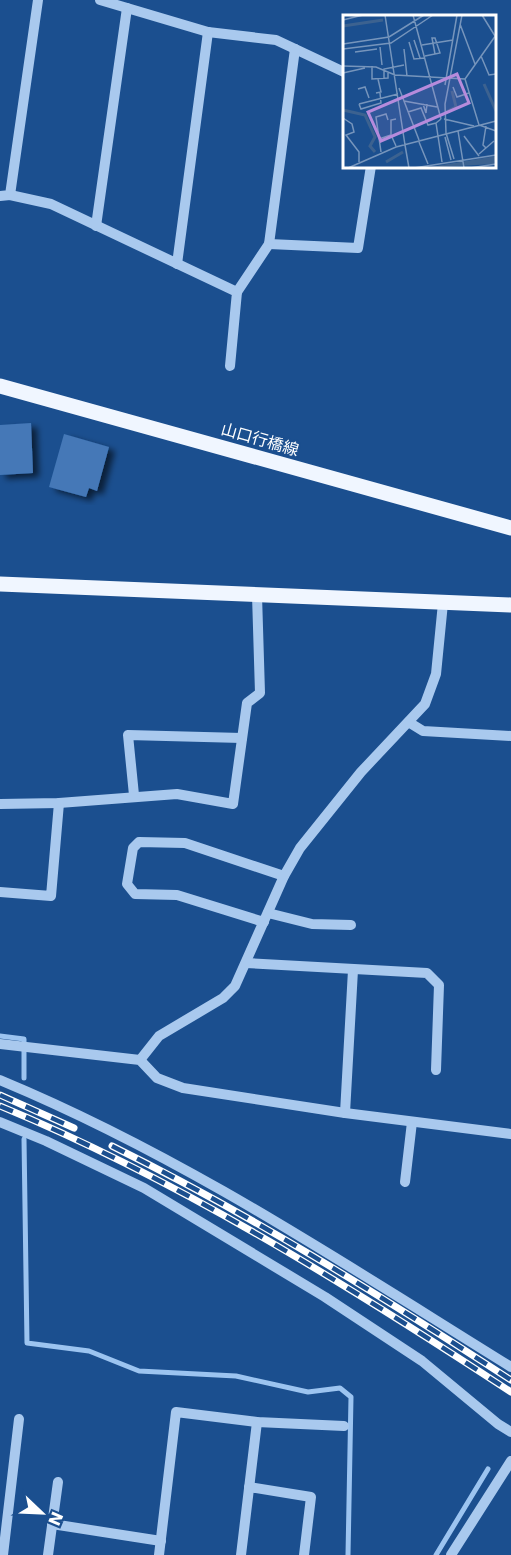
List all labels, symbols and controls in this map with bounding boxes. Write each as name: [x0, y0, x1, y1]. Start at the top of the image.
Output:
inset map: [343, 15, 496, 168]
street label: 山口行橋線: [219, 419, 301, 460]
north arrow: [12, 1483, 72, 1543]
text: N: [44, 1509, 67, 1529]

